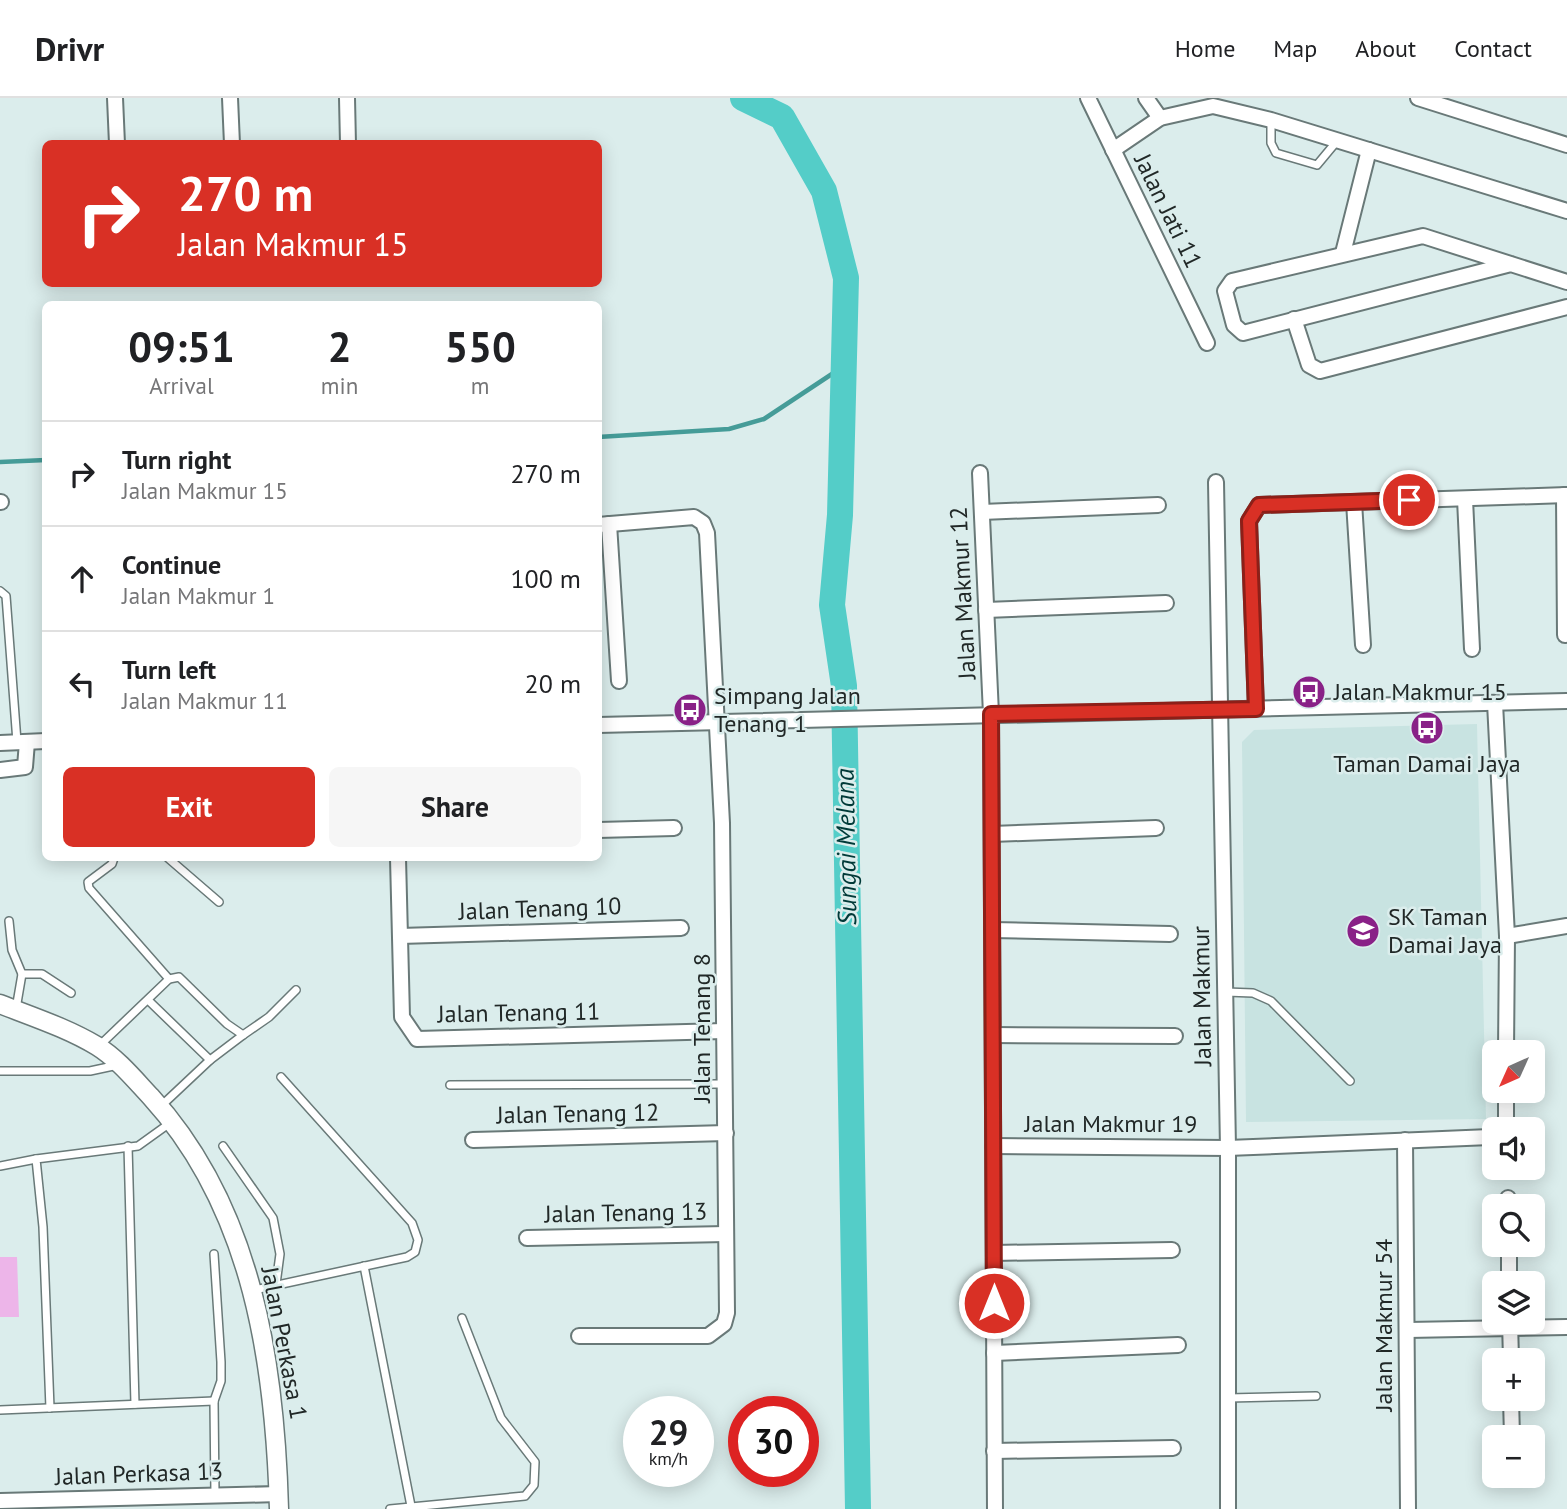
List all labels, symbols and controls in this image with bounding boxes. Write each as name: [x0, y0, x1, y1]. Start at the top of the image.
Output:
text: Drivr: [35, 27, 104, 70]
text: Home: [1175, 33, 1235, 64]
text: Map: [1273, 33, 1317, 64]
text: About: [1355, 33, 1416, 64]
text: Contact: [1454, 33, 1532, 64]
street label: Jalan Jati 11: [1127, 148, 1209, 273]
text: 270 m: [178, 161, 313, 225]
icon: right: [63, 168, 154, 259]
text: Jalan Makmur 15: [178, 223, 409, 265]
text: 09:51: [128, 319, 235, 374]
text: 2: [328, 319, 351, 374]
text: 550: [444, 319, 516, 374]
text: Arrival: [149, 371, 214, 400]
text: min: [321, 371, 358, 400]
text: m: [471, 371, 489, 400]
text: Turn right: [122, 443, 231, 476]
icon: right: [63, 455, 101, 493]
text: 270 m: [510, 457, 581, 490]
pin: [1379, 470, 1439, 530]
text: Jalan Makmur 15: [122, 476, 288, 505]
icon: arrive: [1390, 481, 1428, 519]
street label: Jalan Makmur 12: [942, 506, 983, 681]
text: Continue: [122, 548, 221, 581]
icon: ahead: [63, 560, 101, 598]
text: 100 m: [510, 562, 581, 595]
text: Jalan Makmur 1: [122, 581, 275, 610]
text: Turn left: [122, 653, 216, 686]
icon: left: [63, 665, 101, 703]
text: 20 m: [525, 667, 581, 700]
bus stop icon: Jalan Makmur 15: [1290, 673, 1328, 711]
place label: Jalan Makmur 15: [1333, 676, 1507, 707]
place label: Simpang Jalan Tenang 1: [714, 680, 861, 739]
text: Jalan Makmur 11: [122, 686, 288, 715]
bus stop icon: Simpang Jalan Tenang 1: [671, 691, 709, 729]
bus stop icon: Taman Damai Jaya: [1408, 709, 1446, 747]
place label: Taman Damai Jaya: [1333, 748, 1521, 779]
button: Exit: [63, 767, 315, 847]
button: Share: [329, 767, 581, 847]
water label: Sungai Melana: [828, 768, 863, 926]
street label: Jalan Tenang 10: [457, 890, 622, 927]
place label: SK Taman Damai Jaya: [1388, 901, 1502, 960]
school or university icon: SK Taman Damai Jaya: [1344, 912, 1382, 950]
street label: Jalan Makmur: [1185, 926, 1218, 1067]
street label: Jalan Tenang 8: [686, 953, 717, 1104]
street label: Jalan Tenang 11: [436, 996, 601, 1029]
north arrow: [1482, 1040, 1545, 1102]
map controls: [1482, 1040, 1545, 1488]
street label: Jalan Tenang 12: [495, 1097, 660, 1130]
street label: Jalan Makmur 19: [1024, 1108, 1197, 1139]
button: sound: [1482, 1117, 1545, 1180]
button: search: [1482, 1194, 1545, 1257]
street label: Jalan Tenang 13: [543, 1196, 708, 1229]
street label: Jalan Makmur 54: [1368, 1239, 1399, 1412]
street label: Jalan Perkasa 1: [254, 1263, 315, 1422]
position arrow: [957, 1266, 1031, 1340]
button: layers: [1482, 1271, 1545, 1334]
button: +: [1482, 1348, 1545, 1411]
speed limit sign: 30: [728, 1396, 819, 1487]
text: 29: [649, 1409, 688, 1455]
button: −: [1482, 1425, 1545, 1488]
text: km/h: [649, 1447, 688, 1470]
street label: Jalan Perkasa 13: [53, 1455, 224, 1492]

